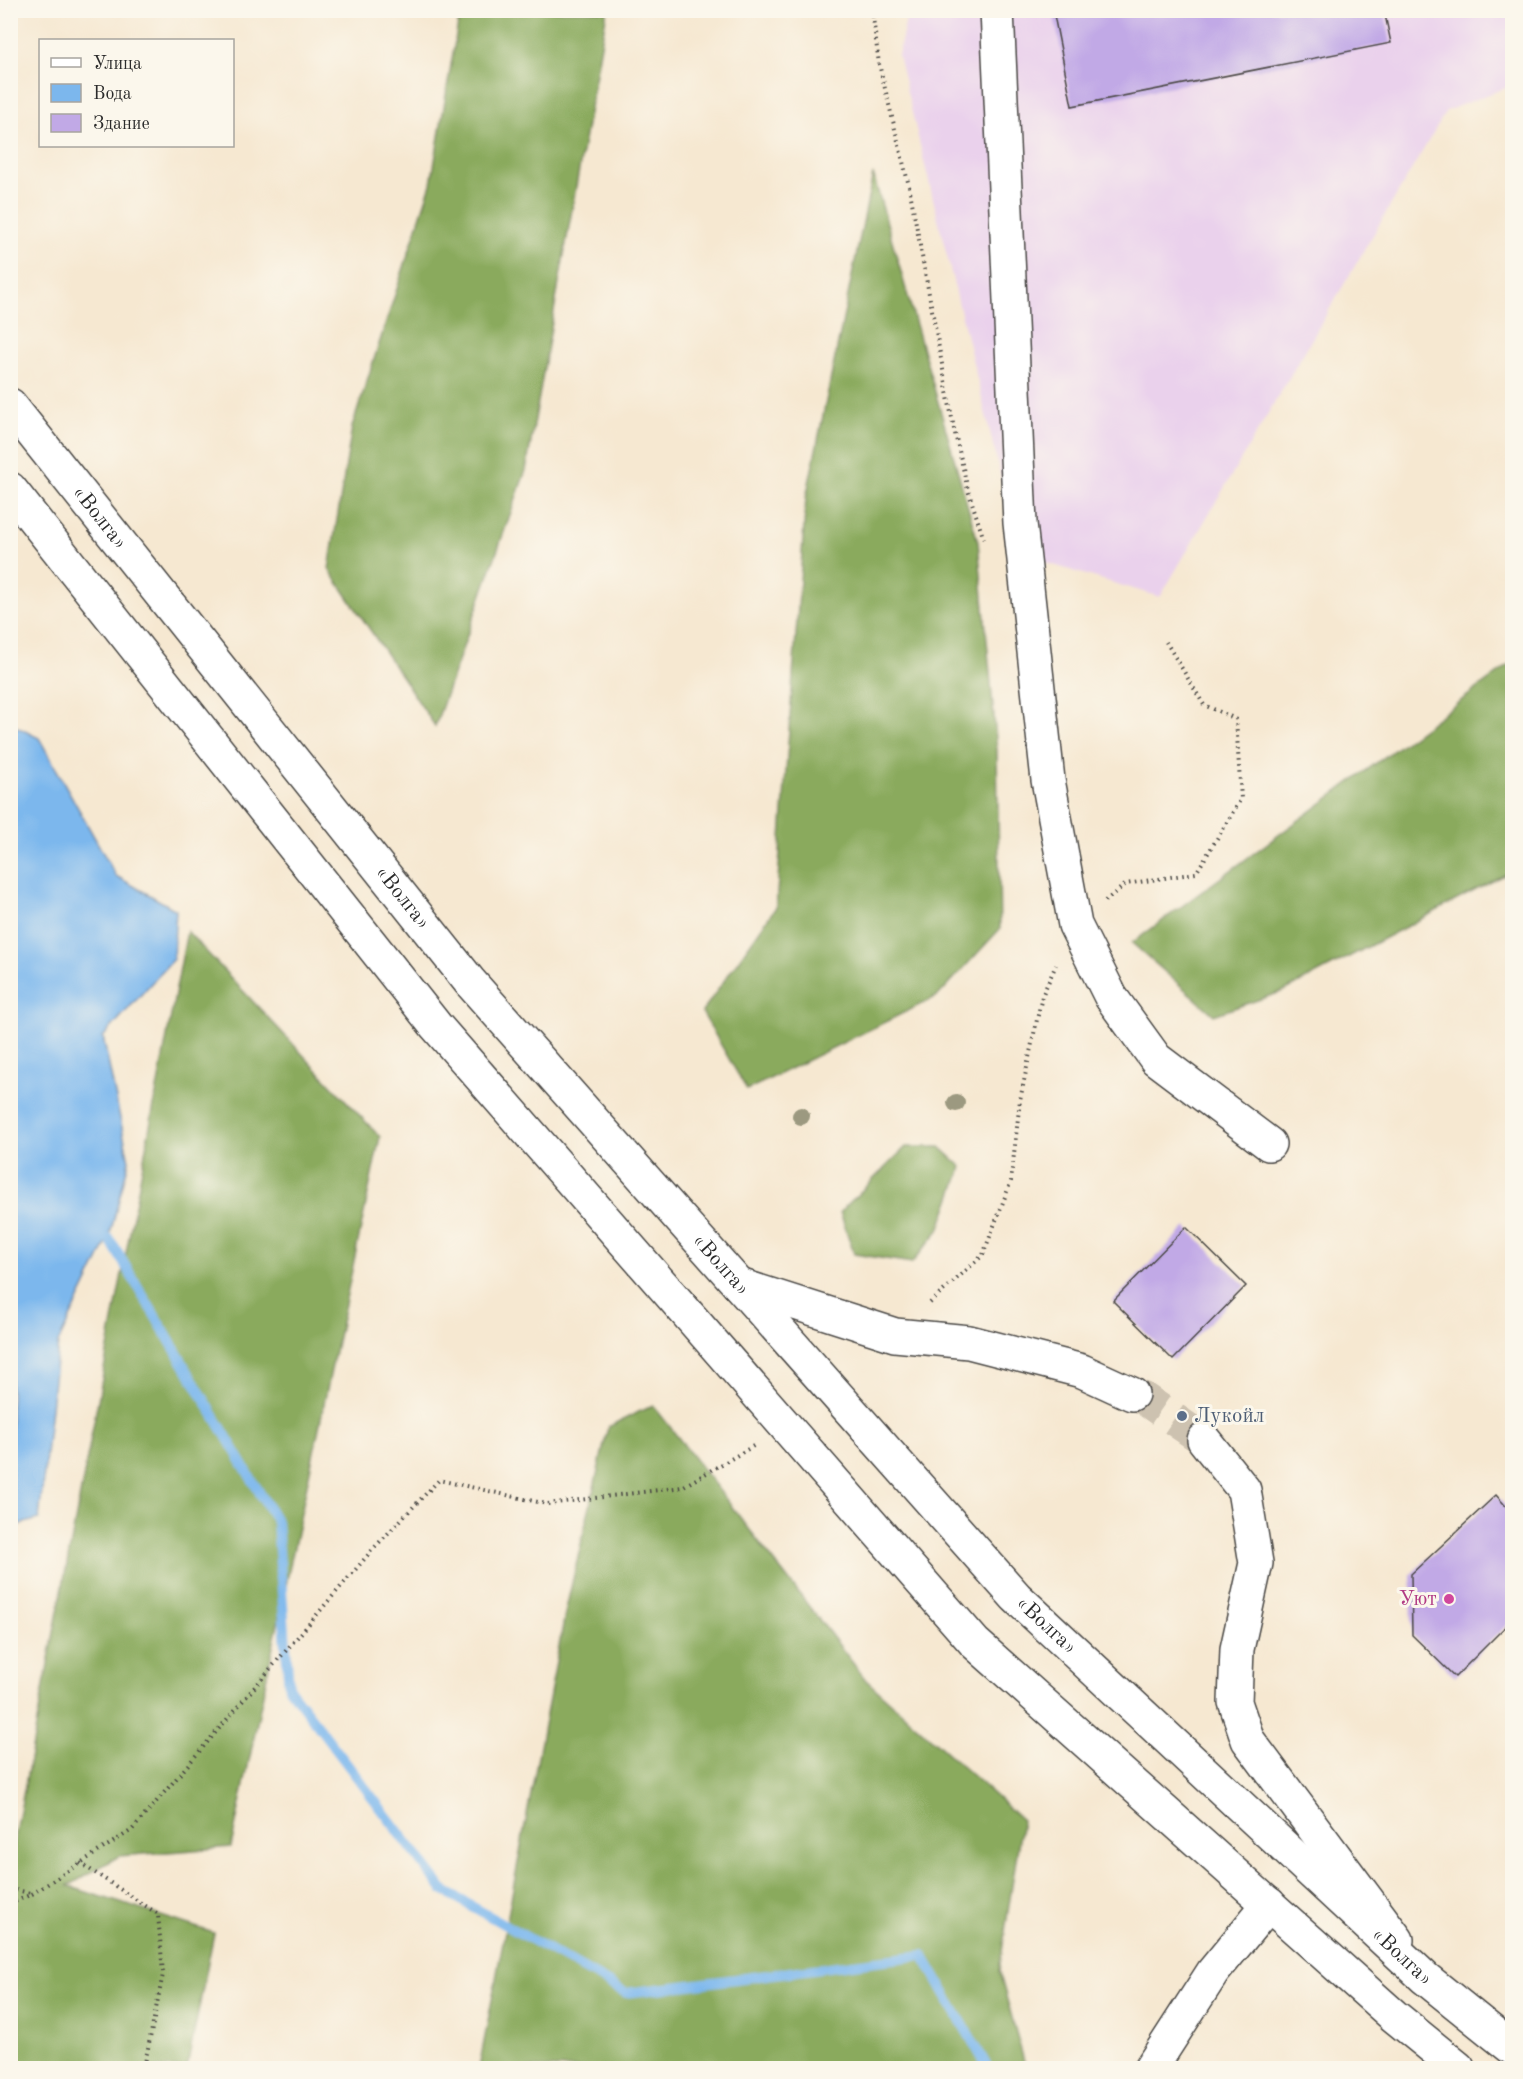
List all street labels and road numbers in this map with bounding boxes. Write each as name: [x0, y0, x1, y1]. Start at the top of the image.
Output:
street label: «Волга»: [68, 482, 131, 553]
street label: «Волга»: [371, 862, 434, 933]
street label: «Волга»: [688, 1230, 754, 1300]
street label: «Волга»: [1012, 1592, 1081, 1659]
street label: «Волга»: [1368, 1924, 1436, 1990]

